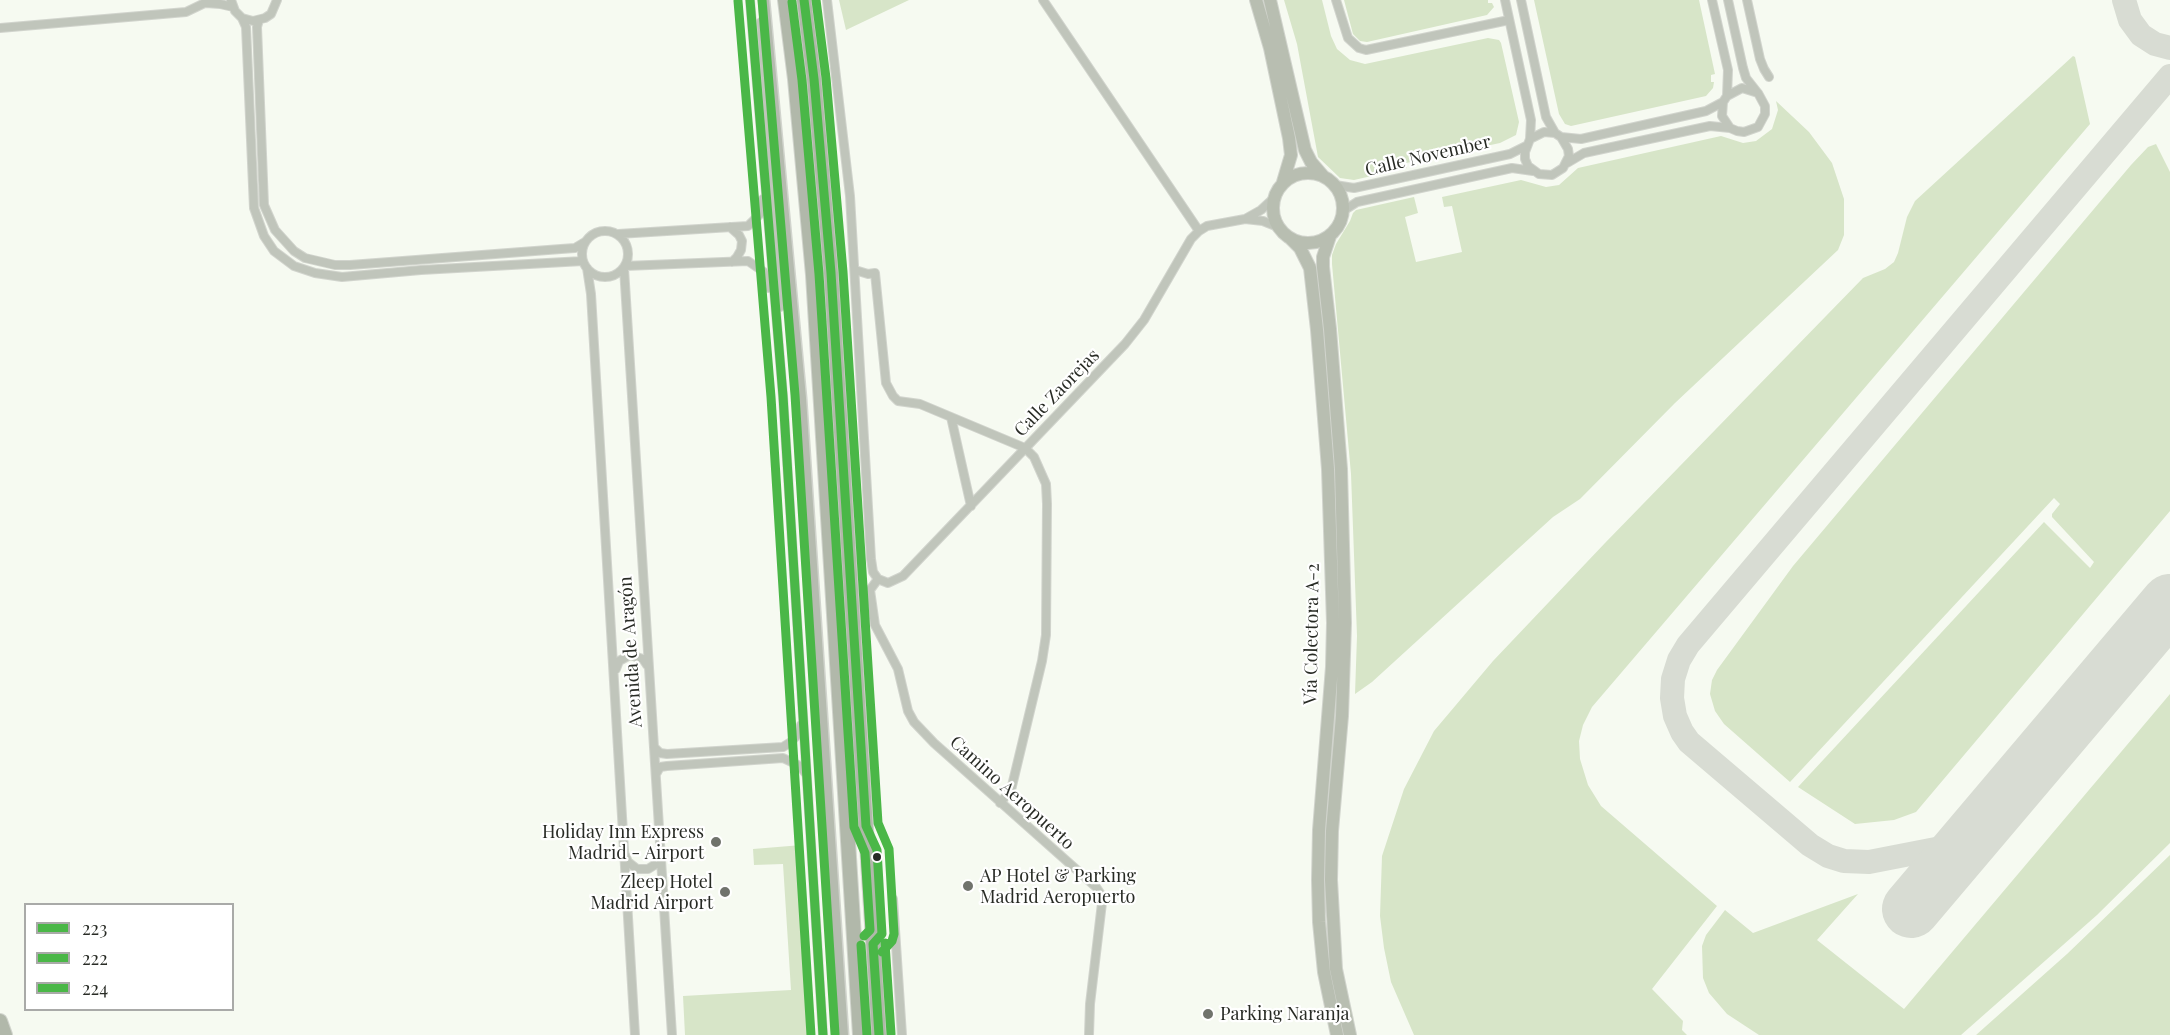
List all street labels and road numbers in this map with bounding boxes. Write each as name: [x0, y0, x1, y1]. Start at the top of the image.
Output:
street label: Calle November: [1363, 131, 1493, 181]
street label: Calle Zaorejas: [1010, 345, 1104, 441]
street label: Vía Colectora A-2: [1300, 563, 1324, 705]
street label: Avenida de Aragón: [615, 576, 647, 728]
street label: Camino Aeropuerto: [945, 731, 1079, 855]

